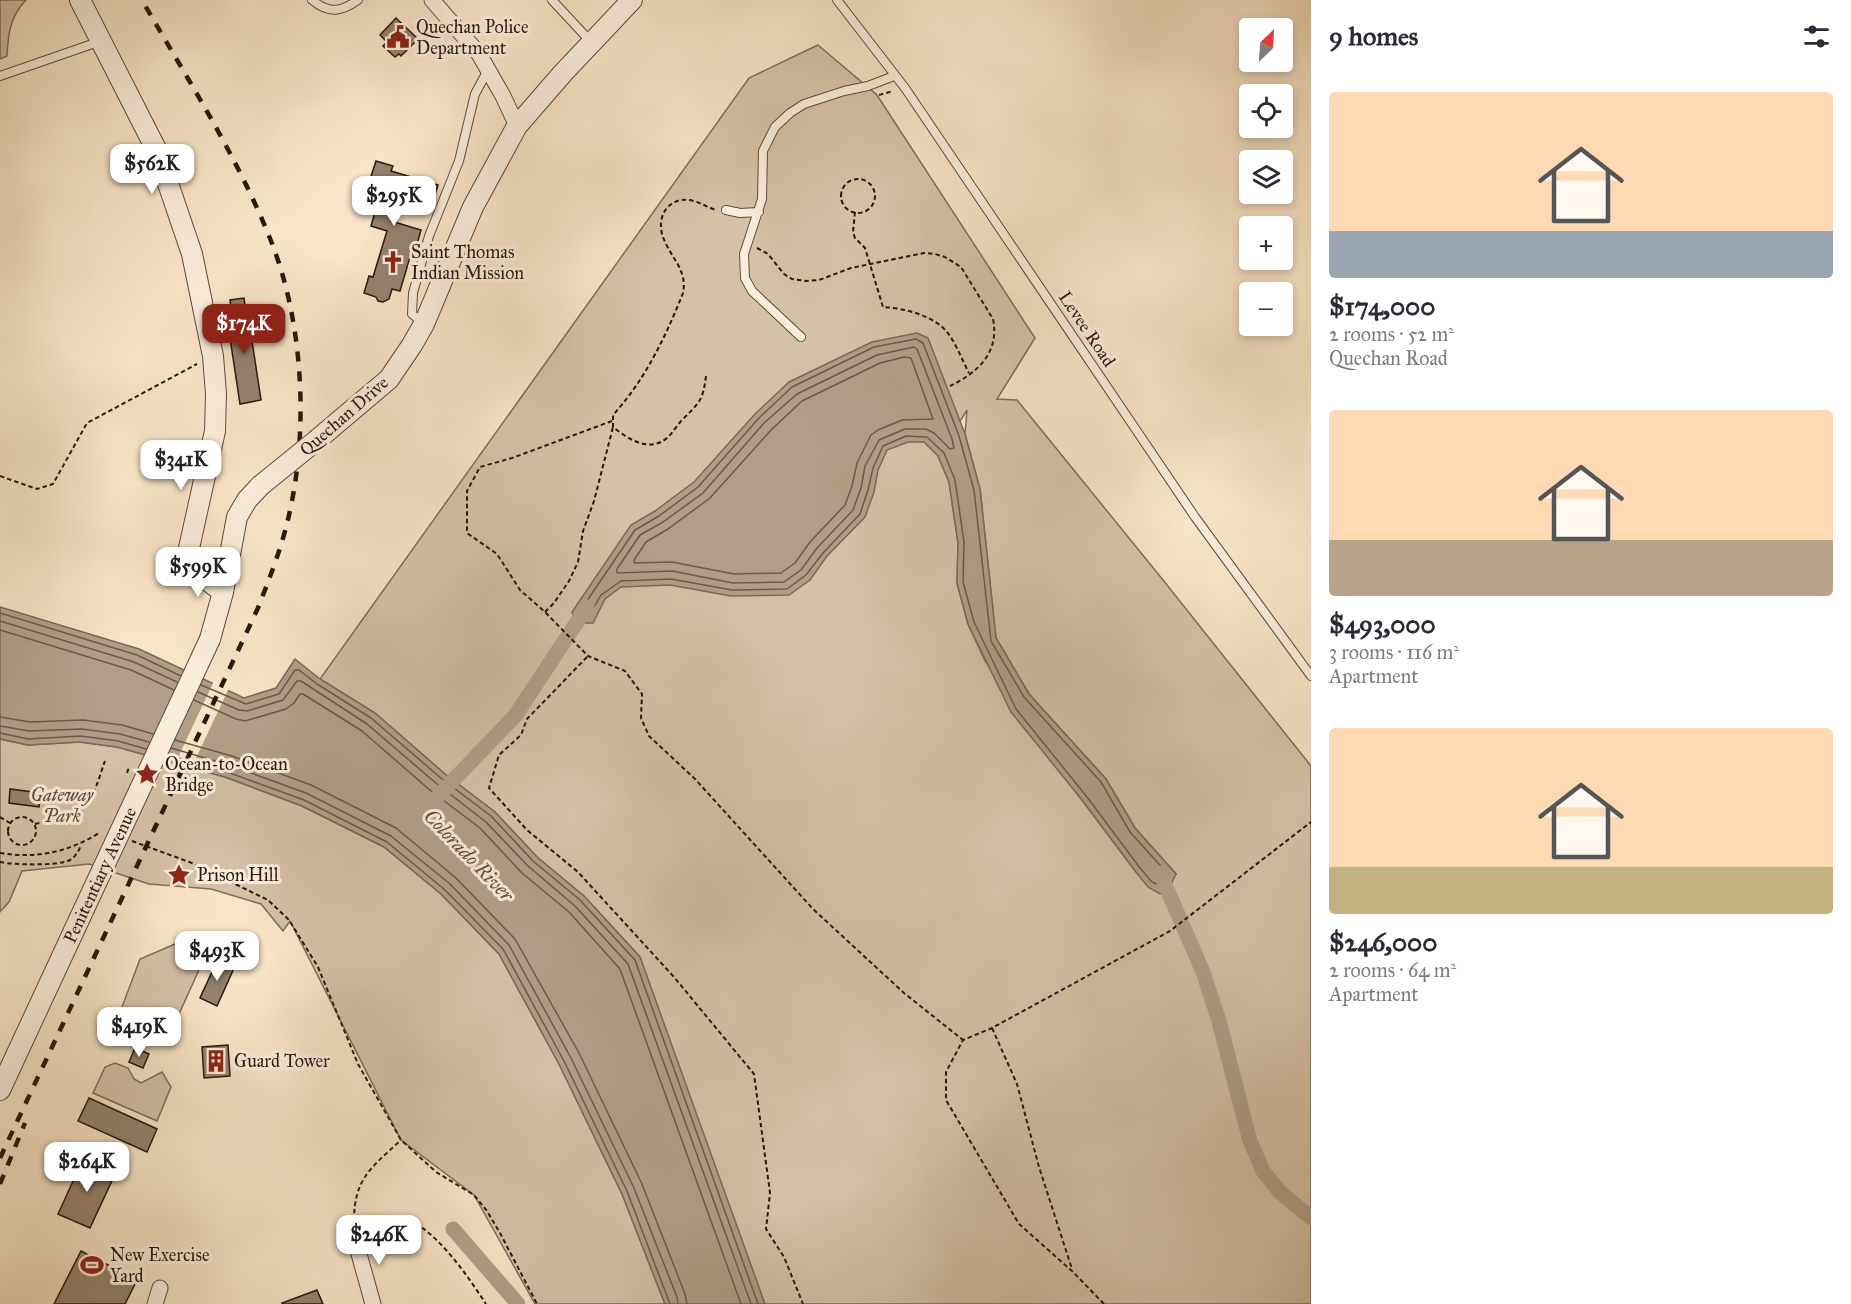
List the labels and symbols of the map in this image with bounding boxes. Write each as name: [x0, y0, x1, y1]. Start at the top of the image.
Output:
place label: Quechan Police Department: [416, 16, 528, 59]
north arrow: [1239, 18, 1293, 72]
public building icon: Quechan Police Department: [385, 24, 411, 50]
pin: $562K: [110, 144, 194, 195]
pin: $295K: [352, 176, 436, 227]
place label: Saint Thomas Indian Mission: [411, 241, 524, 284]
church icon: Saint Thomas Indian Mission: [380, 249, 406, 275]
street label: Levee Road: [1054, 287, 1120, 371]
pin: $174K: [202, 304, 286, 355]
street label: Quechan Drive: [295, 372, 393, 460]
pin: $341K: [139, 440, 223, 491]
pin: $599K: [156, 547, 240, 598]
place label: Ocean-to-Ocean Bridge: [165, 753, 288, 797]
place icon: Ocean-to-Ocean Bridge: [134, 761, 160, 787]
park label: Gateway Park: [31, 784, 95, 827]
street label: Penitentiary Avenue: [59, 804, 141, 946]
water label: Colorado River: [419, 804, 520, 907]
place icon: Prison Hill: [166, 862, 192, 888]
place label: Prison Hill: [197, 864, 279, 886]
pin: $493K: [175, 931, 259, 982]
pin: $419K: [97, 1007, 181, 1058]
building icon: Guard Tower: [203, 1048, 229, 1074]
place label: Guard Tower: [234, 1050, 330, 1072]
pin: $264K: [45, 1142, 129, 1193]
pin: $246K: [337, 1215, 421, 1266]
place label: New Exercise Yard: [110, 1244, 210, 1287]
sports icon: New Exercise Yard: [79, 1252, 105, 1278]

